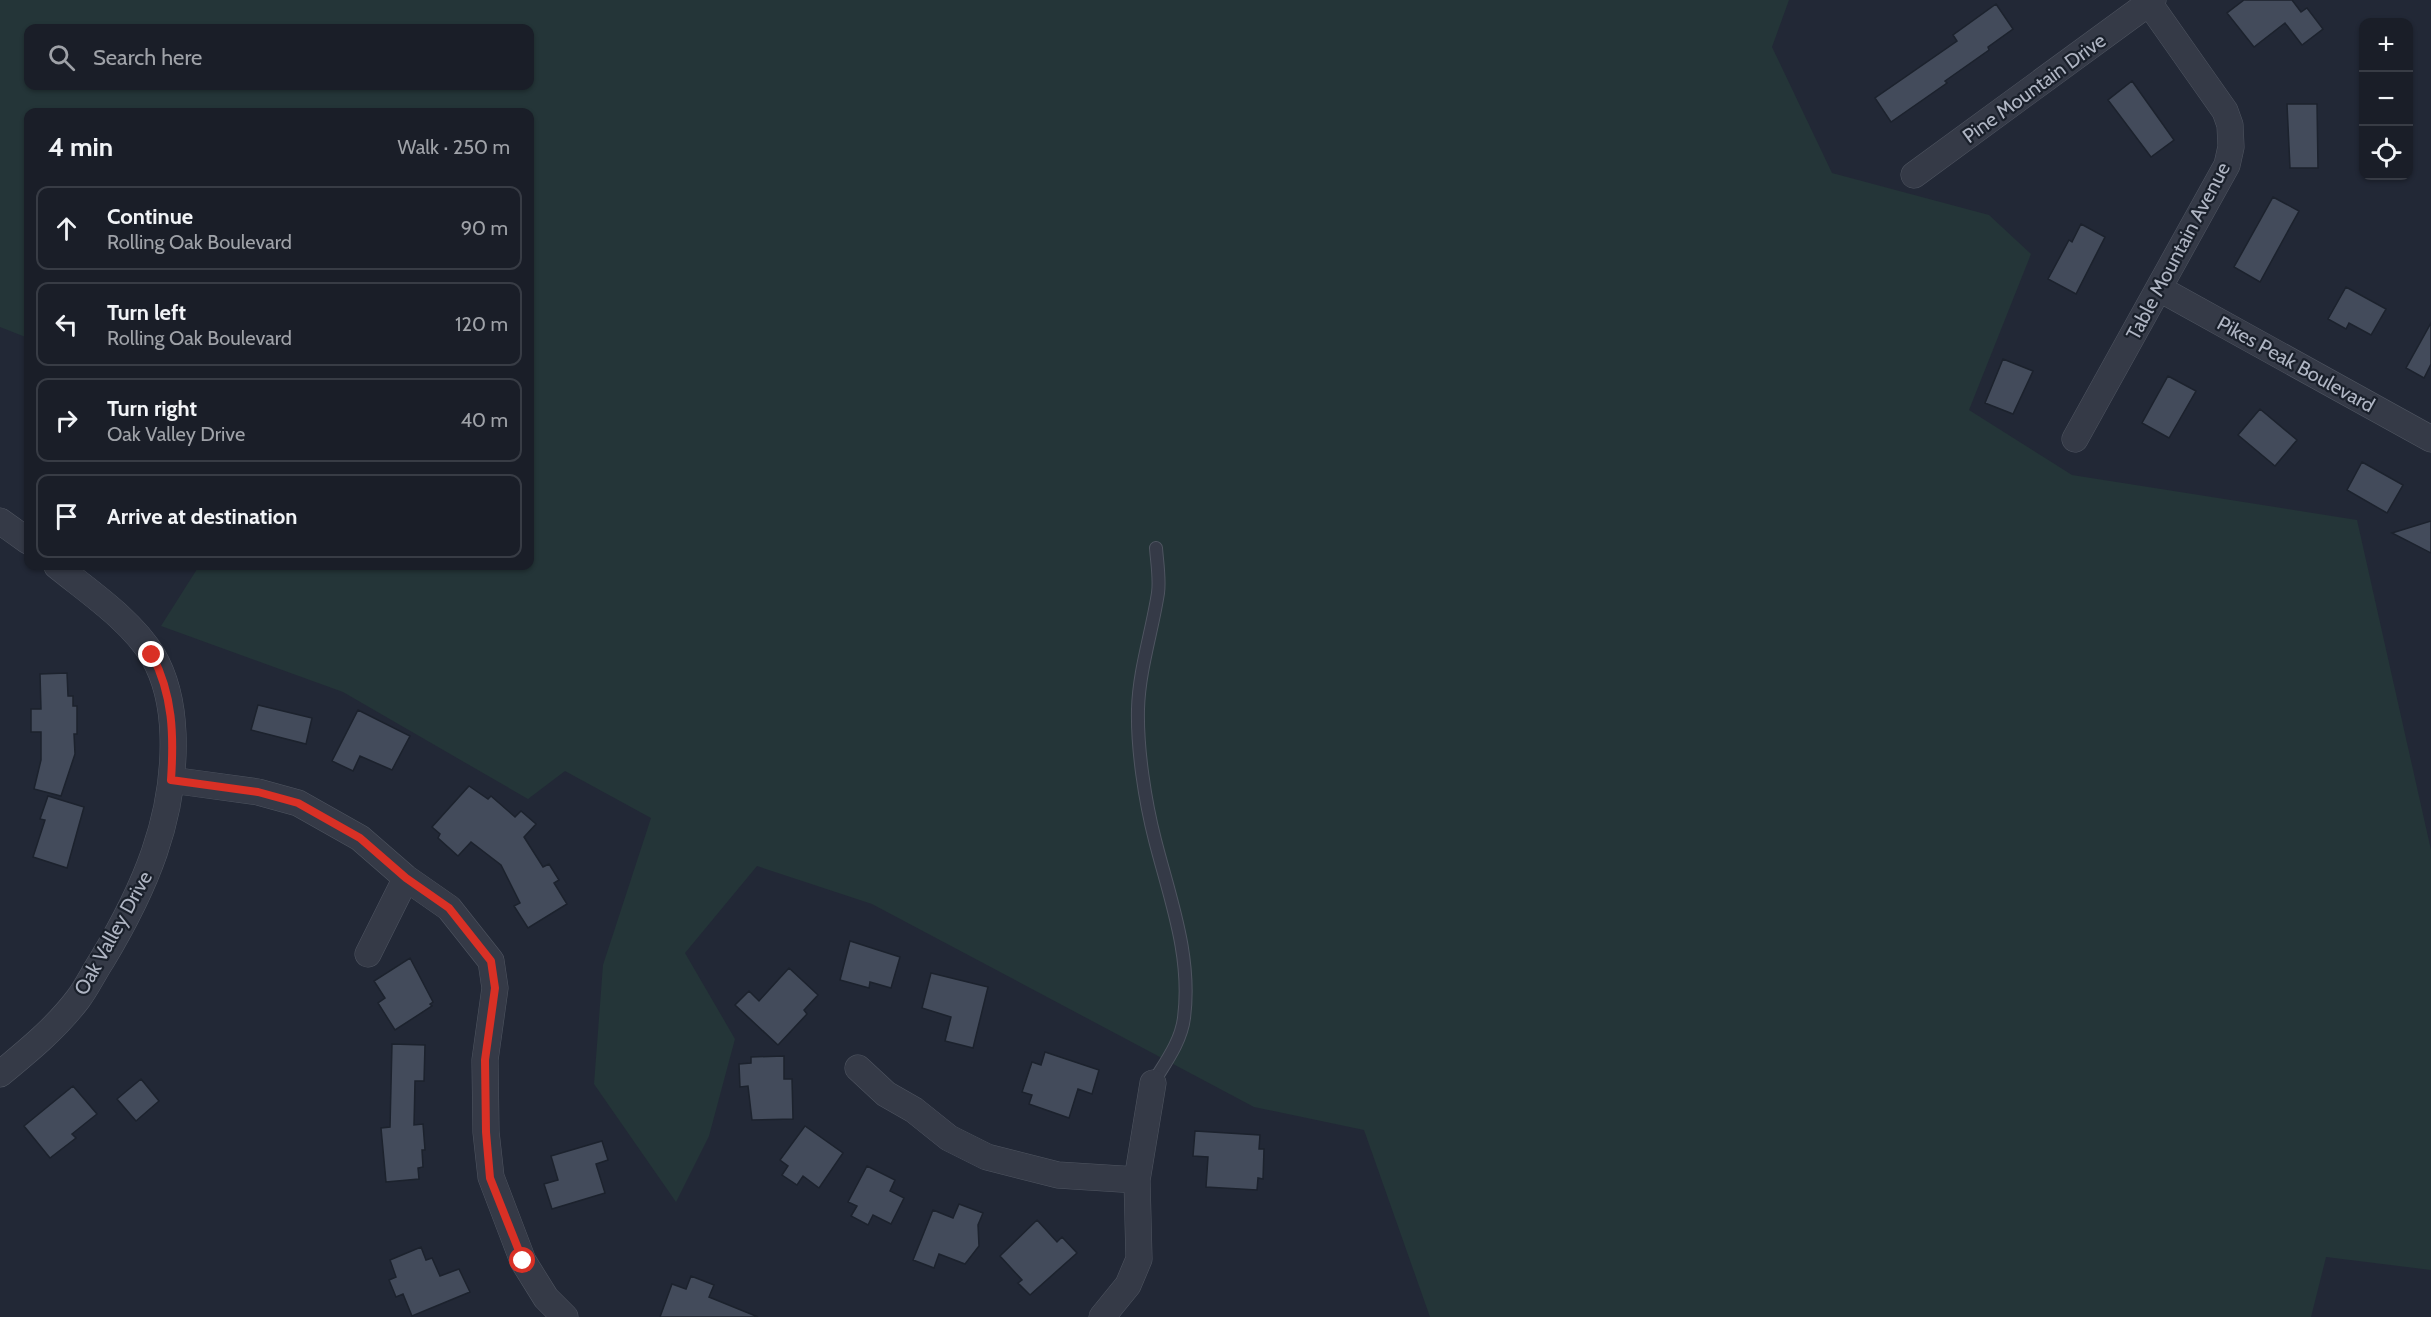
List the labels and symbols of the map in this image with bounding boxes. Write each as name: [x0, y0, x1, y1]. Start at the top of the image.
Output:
street label: Pine Mountain Drive: [1958, 28, 2110, 148]
street label: Table Mountain Avenue: [2121, 158, 2235, 344]
street label: Pikes Peak Boulevard: [2213, 311, 2379, 417]
route end: [138, 641, 164, 667]
street label: Oak Valley Drive: [69, 867, 157, 999]
route start: [509, 1247, 535, 1273]

